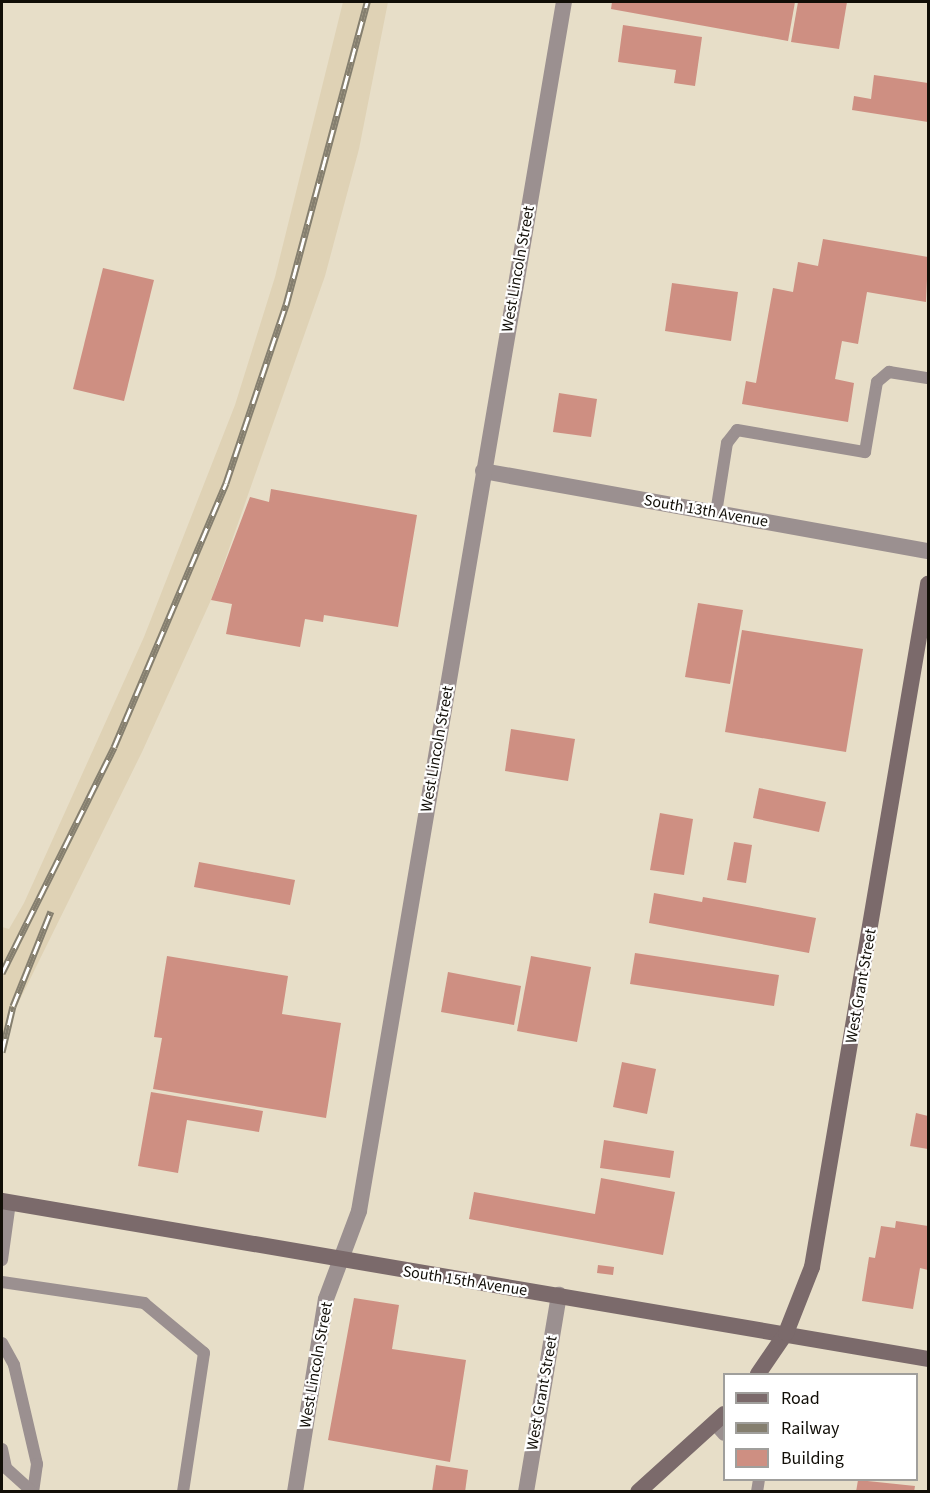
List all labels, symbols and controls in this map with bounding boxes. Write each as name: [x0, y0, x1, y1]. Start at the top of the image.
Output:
street label: West Lincoln Street: [497, 204, 539, 334]
street label: South 13th Avenue: [642, 491, 770, 531]
street label: West Lincoln Street: [416, 684, 458, 814]
street label: West Grant Street: [841, 927, 881, 1045]
street label: South 15th Avenue: [401, 1262, 529, 1300]
street label: West Lincoln Street: [295, 1300, 337, 1430]
street label: West Grant Street: [522, 1334, 562, 1452]
legend: [723, 1373, 918, 1481]
text: Road: [781, 1386, 820, 1411]
text: Railway: [781, 1416, 840, 1441]
text: Building: [781, 1446, 844, 1471]

